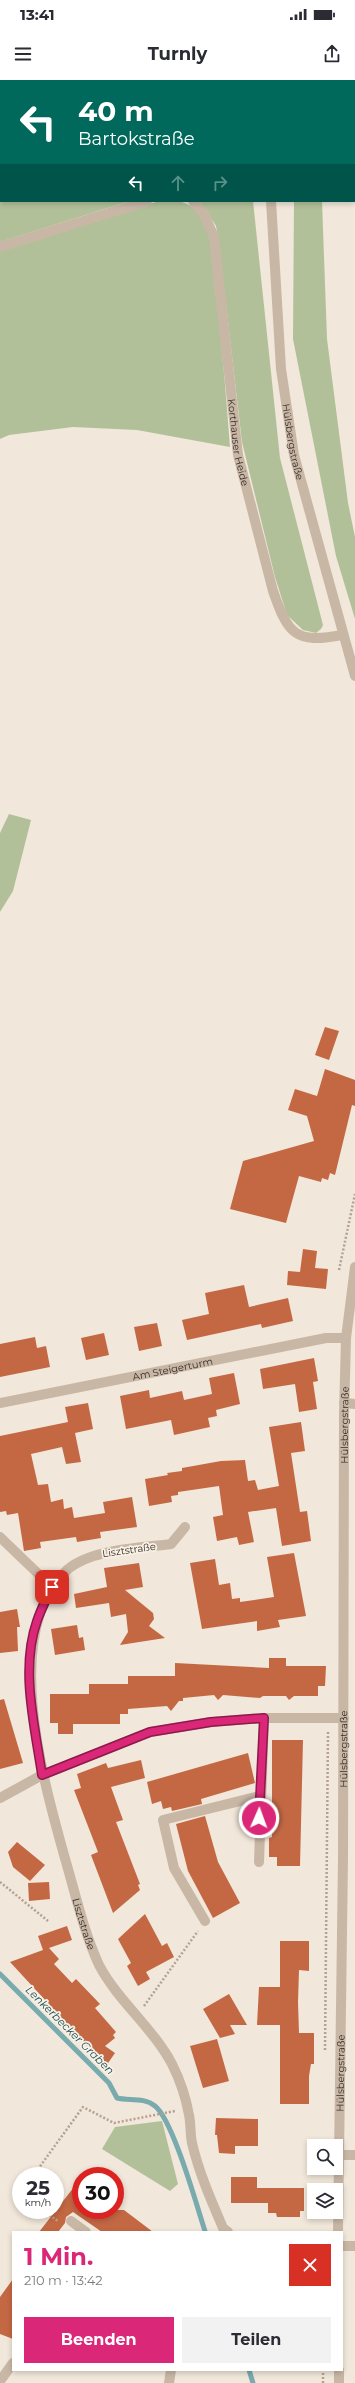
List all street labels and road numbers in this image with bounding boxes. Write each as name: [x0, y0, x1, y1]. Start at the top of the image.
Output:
street label: Korthauser Heide: [225, 398, 252, 487]
street label: Hülsbergstraße: [280, 403, 307, 481]
street label: Am Steigerturm: [131, 1354, 214, 1383]
street label: Hülsbergstraße: [337, 1386, 351, 1464]
street label: Lisztstraße: [101, 1540, 157, 1560]
street label: Hülsbergstraße: [337, 1710, 350, 1788]
street label: Lisztstraße: [70, 1896, 98, 1952]
street label: Hülsbergstraße: [333, 2034, 347, 2112]

